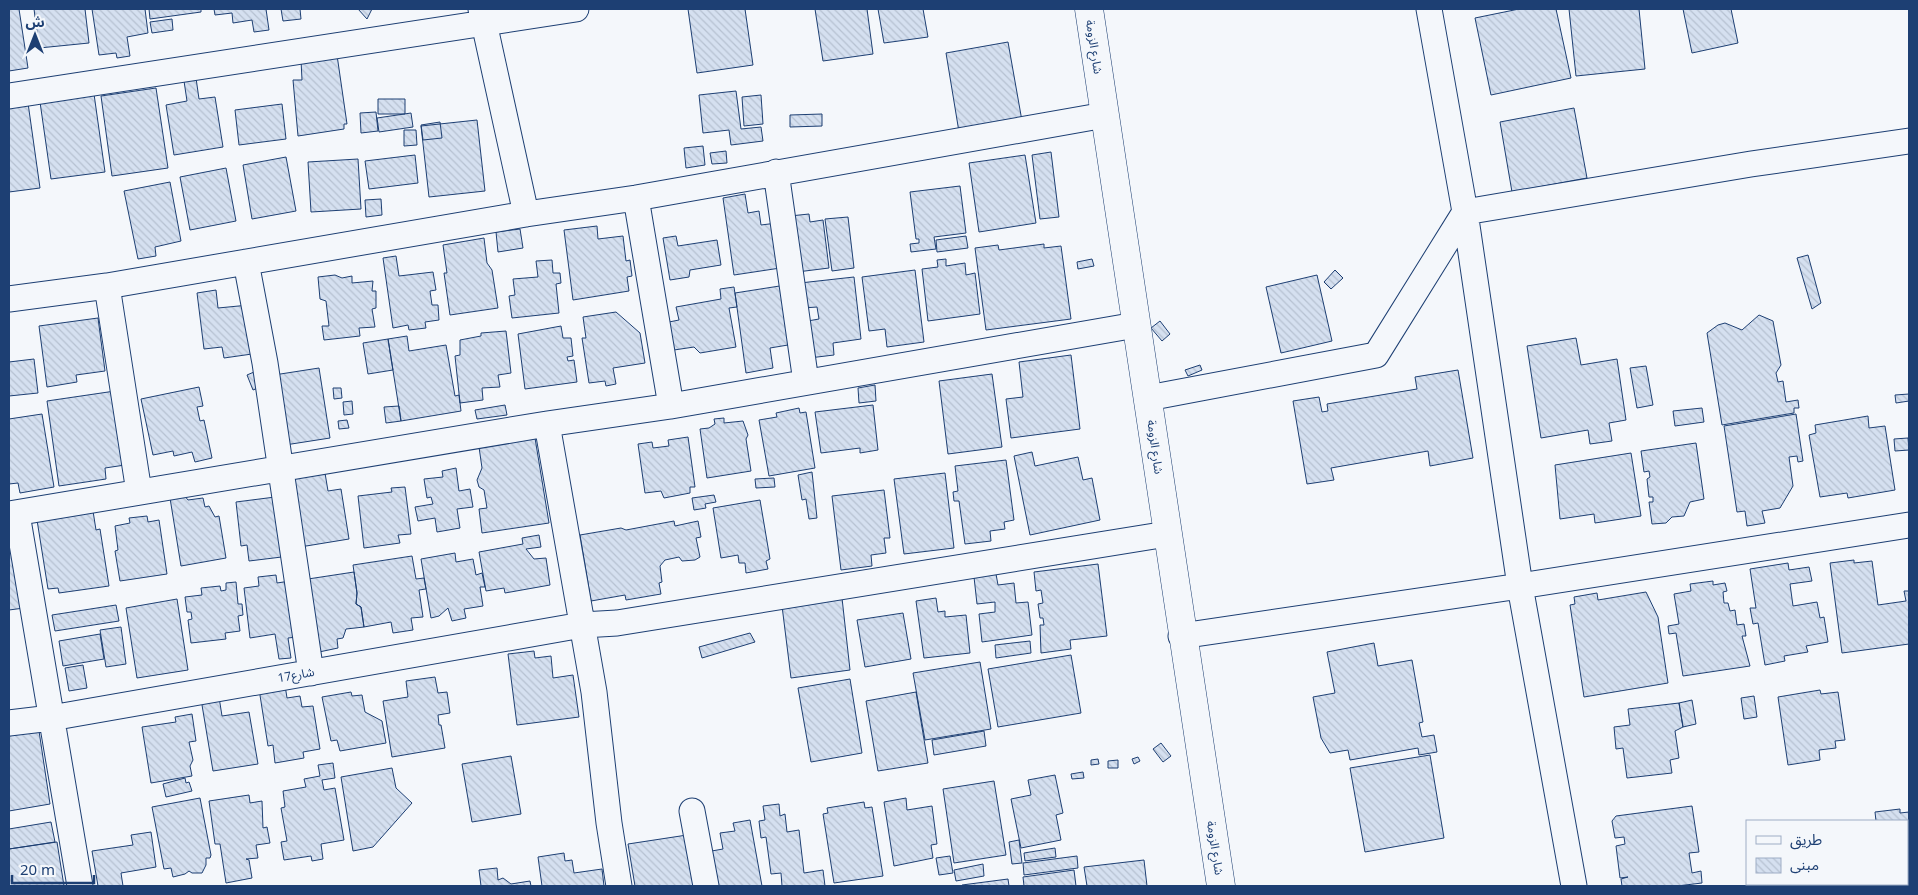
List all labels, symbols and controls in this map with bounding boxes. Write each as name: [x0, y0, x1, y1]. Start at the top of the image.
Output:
north arrow: [10, 10, 60, 60]
text: ش: [25, 12, 45, 31]
street label: شارع الزومة: [1081, 19, 1107, 75]
street label: شارع الزومة: [1142, 419, 1168, 475]
street label: شارع17: [276, 663, 316, 687]
street label: شارع الزومة: [1202, 820, 1228, 876]
legend: [1746, 820, 1908, 885]
text: طريق: [1790, 829, 1822, 850]
scale bar: [12, 852, 95, 884]
text: مبنى: [1790, 854, 1819, 874]
text: 20 m: [20, 859, 55, 879]

